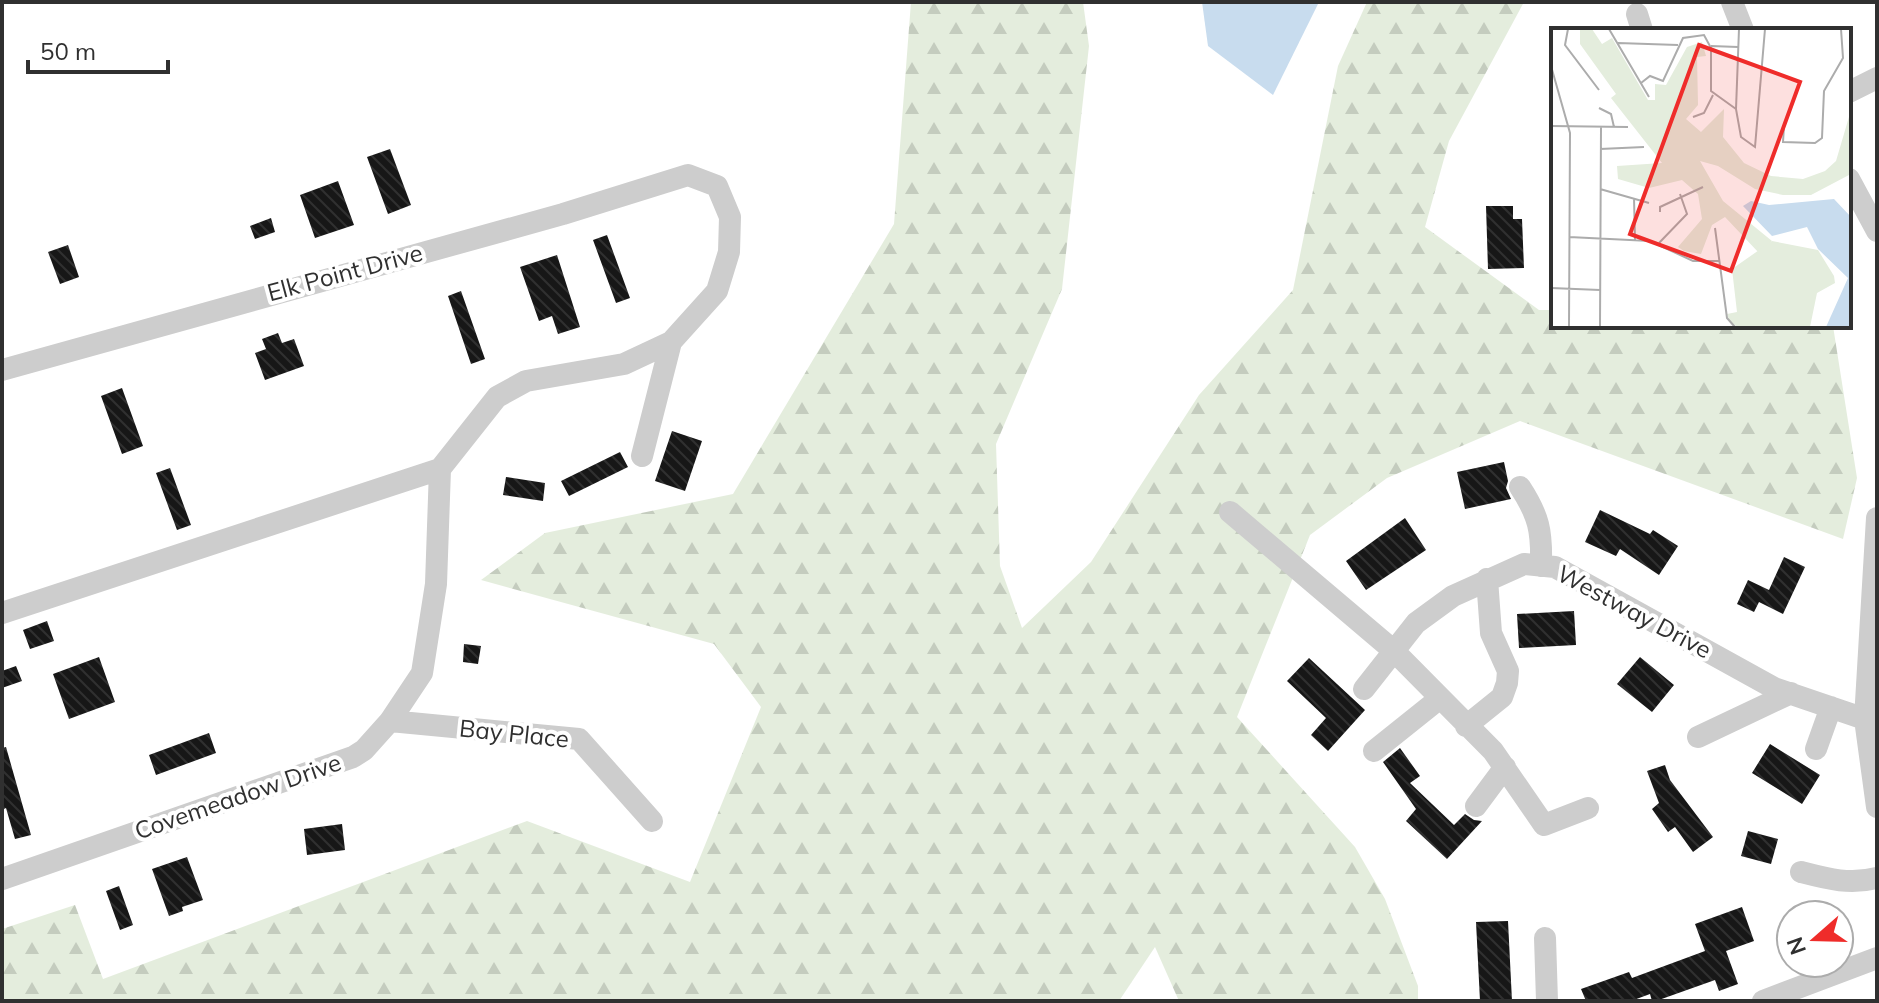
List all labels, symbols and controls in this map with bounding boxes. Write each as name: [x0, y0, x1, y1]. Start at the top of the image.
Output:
scale bar: [28, 24, 168, 74]
inset map: [1551, 28, 1851, 328]
text: 50 m: [40, 36, 96, 66]
street label: Elk Point Drive: [264, 237, 426, 307]
street label: Westway Drive: [1552, 558, 1717, 664]
street label: Bay Place: [458, 712, 570, 754]
street label: Covemeadow Drive: [131, 747, 345, 845]
north arrow: [1775, 899, 1855, 979]
text: N: [1780, 933, 1812, 958]

